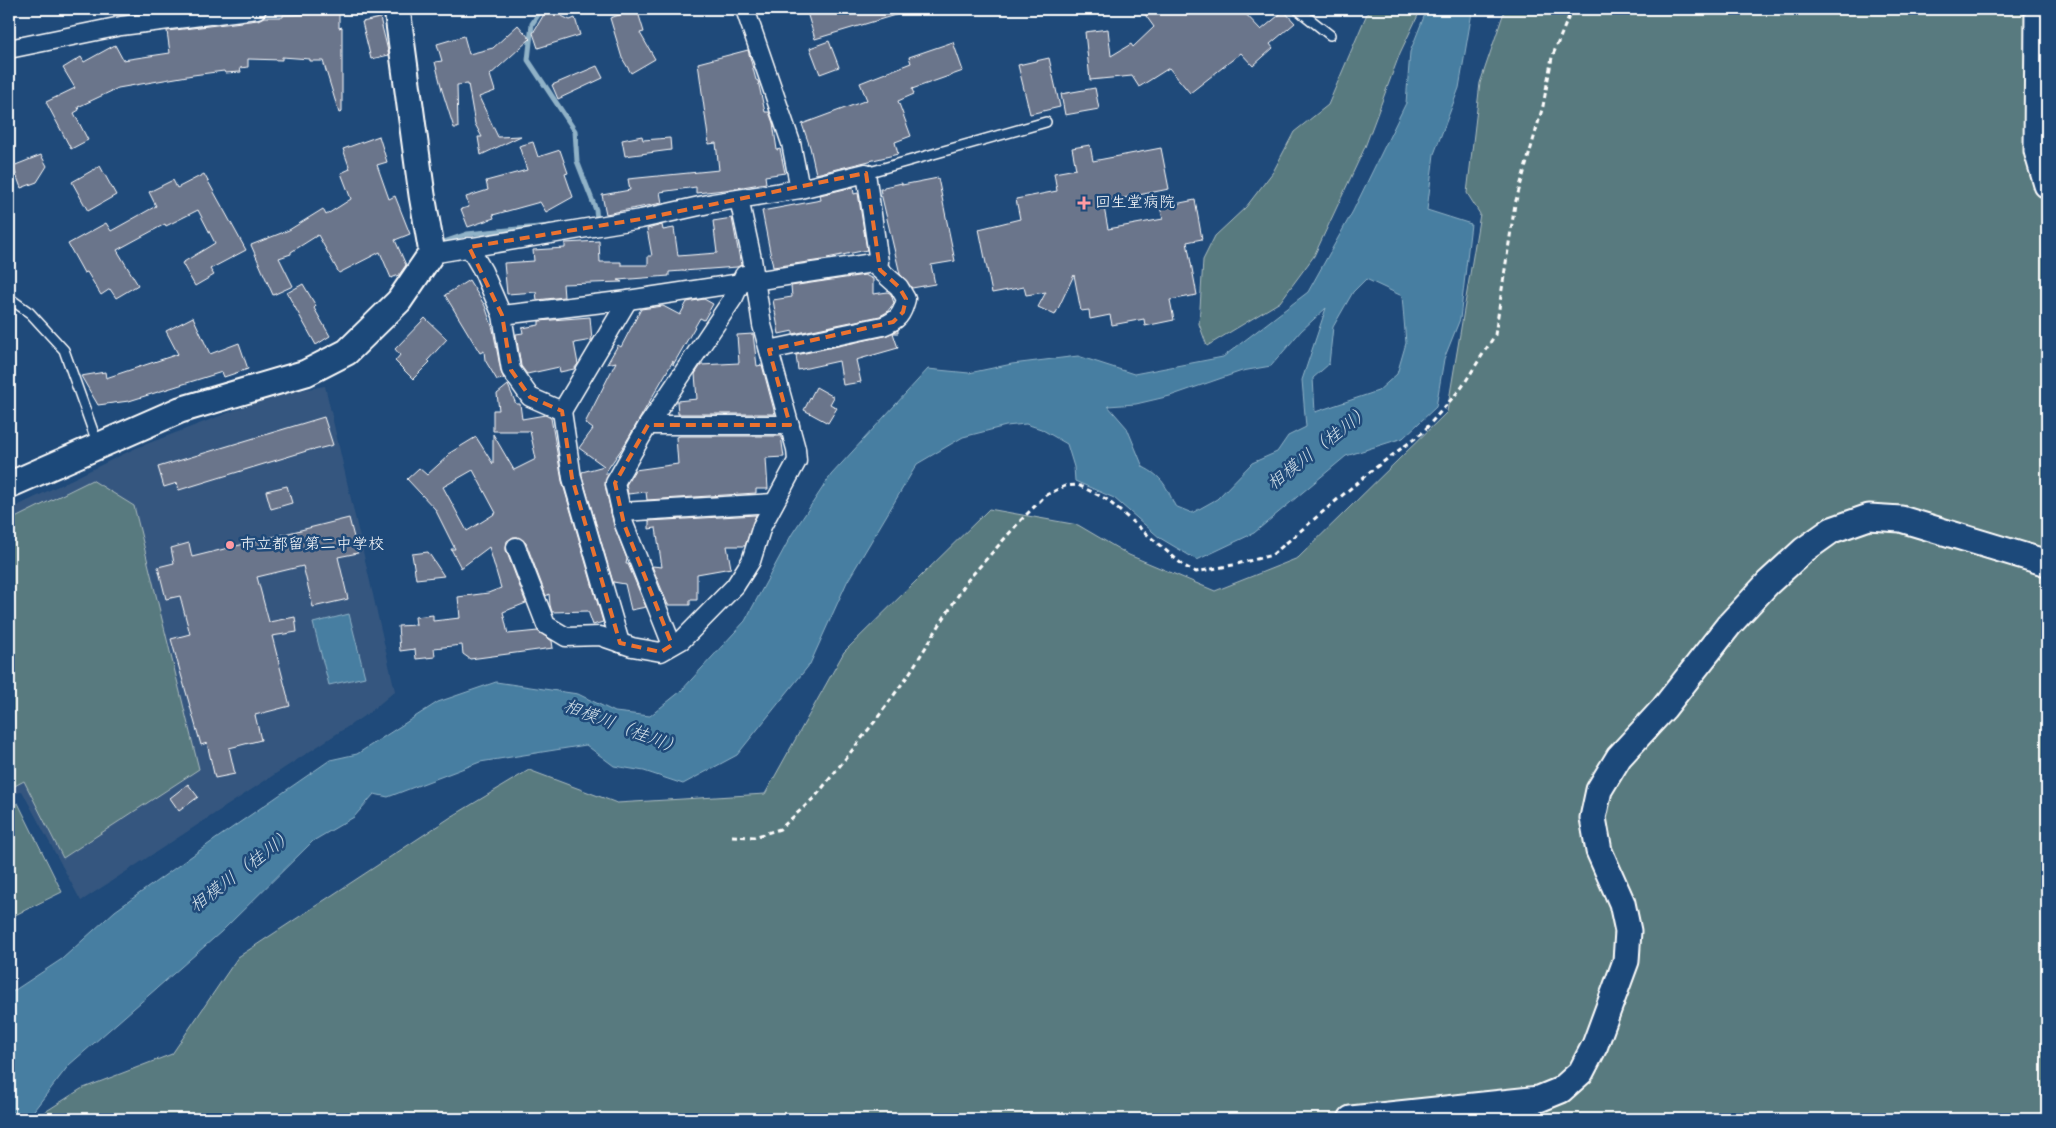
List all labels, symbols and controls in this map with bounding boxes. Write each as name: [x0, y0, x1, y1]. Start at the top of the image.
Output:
place label: 回生堂病院: [1095, 192, 1175, 215]
marker: 回生堂病院: [1077, 196, 1091, 210]
water label: 相模川（桂川）: [1263, 400, 1377, 498]
place label: 市立都留第二中学校: [240, 534, 384, 557]
marker: 市立都留第二中学校: [224, 539, 236, 551]
water label: 相模川（桂川）: [559, 695, 685, 763]
water label: 相模川（桂川）: [185, 824, 301, 920]

